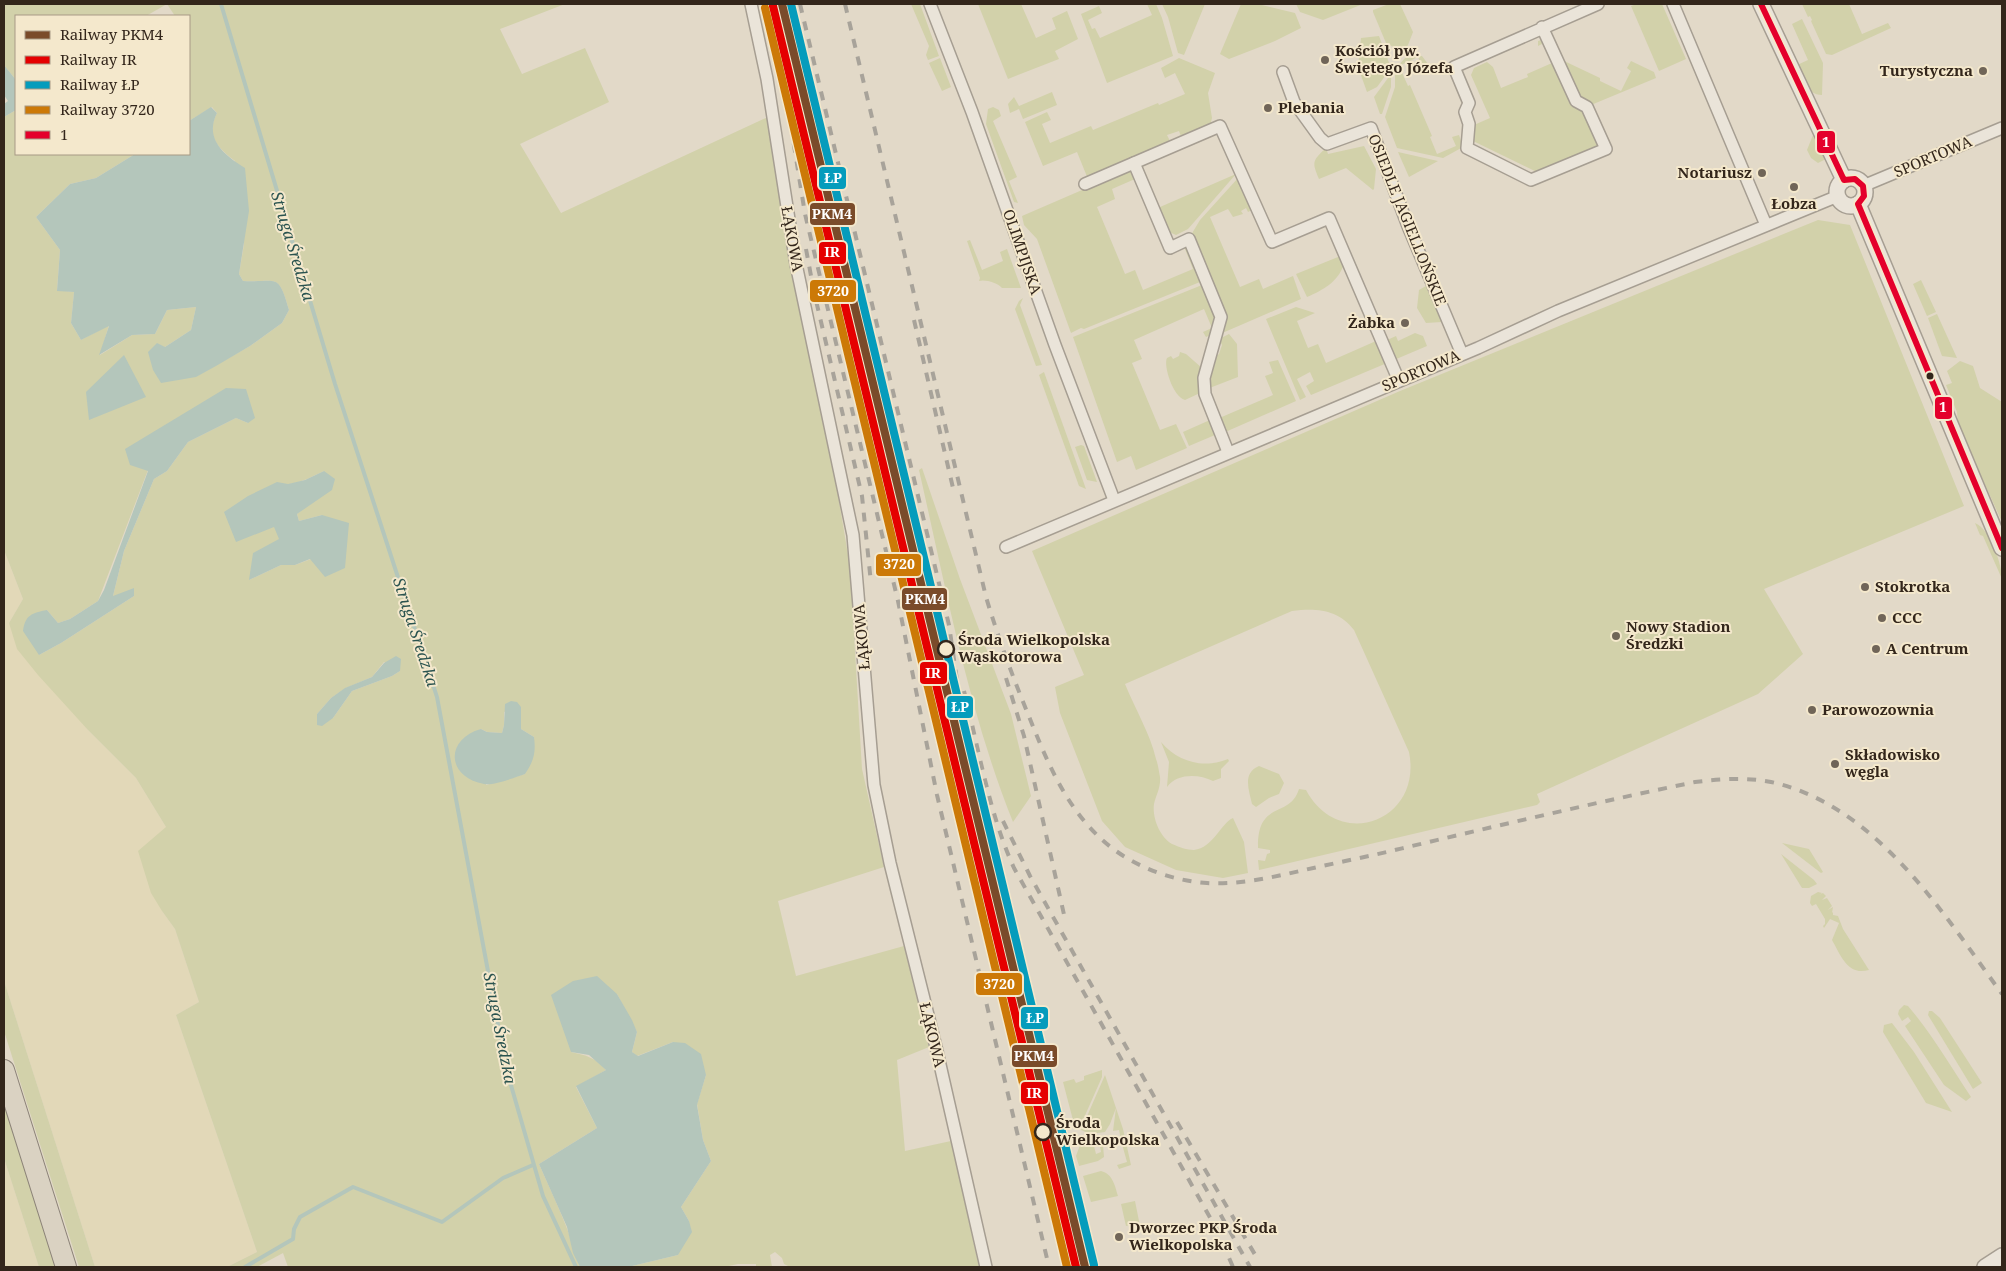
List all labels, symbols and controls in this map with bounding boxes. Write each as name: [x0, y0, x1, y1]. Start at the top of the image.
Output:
legend: [15, 15, 190, 155]
text: Railway PKM4: [60, 24, 164, 44]
place label: Kościół pw. Świętego Józefa: [1335, 40, 1453, 77]
text: Railway IR: [60, 49, 137, 69]
marker: Kościół pw. Świętego Józefa: [1319, 54, 1331, 66]
place label: Turystyczna: [1880, 60, 1973, 80]
marker: Turystyczna: [1977, 65, 1989, 77]
text: Railway ŁP: [60, 74, 140, 94]
place label: Plebania: [1278, 97, 1344, 117]
text: Railway 3720: [60, 99, 155, 119]
marker: Plebania: [1262, 102, 1274, 114]
text: 1: [60, 124, 68, 144]
line badge: 1: [1816, 130, 1836, 154]
street label: OSIEDLE JAGIELLOŃSKIE: [1364, 131, 1452, 308]
street label: SPORTOWA: [1891, 131, 1975, 181]
text: 1: [1822, 132, 1830, 151]
place label: Notariusz: [1678, 162, 1752, 182]
line badge: ŁP: [818, 166, 847, 190]
marker: Notariusz: [1756, 167, 1768, 179]
text: ŁP: [824, 168, 842, 187]
marker: Łobza: [1788, 181, 1800, 193]
water label: Struga Średzka: [266, 188, 320, 304]
place label: Łobza: [1771, 193, 1817, 213]
line badge: PKM4: [809, 202, 856, 226]
street label: ŁĄKOWA: [777, 204, 809, 274]
text: PKM4: [812, 204, 852, 223]
street label: OLIMPIJSKA: [999, 206, 1047, 297]
line badge: IR: [818, 241, 847, 265]
text: IR: [824, 242, 841, 261]
line badge: 3720: [809, 279, 857, 303]
text: 3720: [817, 281, 849, 300]
place label: Żabka: [1348, 312, 1395, 332]
marker: Żabka: [1399, 317, 1411, 329]
street label: SPORTOWA: [1379, 345, 1463, 395]
unlabelled marker: [1925, 371, 1935, 381]
line badge: 1: [1934, 396, 1953, 420]
text: 1: [1939, 397, 1947, 416]
line badge: 3720: [875, 553, 922, 577]
text: 3720: [883, 554, 915, 573]
water label: Struga Średzka: [388, 575, 444, 690]
place label: Stokrotka: [1875, 576, 1950, 596]
marker: Stokrotka: [1859, 581, 1871, 593]
line badge: PKM4: [901, 587, 948, 611]
text: PKM4: [905, 589, 945, 608]
street label: ŁĄKOWA: [848, 603, 874, 671]
place label: CCC: [1892, 607, 1922, 627]
marker: CCC: [1876, 612, 1888, 624]
place label: Nowy Stadion Średzki: [1626, 616, 1730, 653]
place label: Środa Wielkopolska Wąskotorowa: [958, 629, 1110, 666]
marker: Nowy Stadion Średzki: [1610, 630, 1622, 642]
place label: A Centrum: [1886, 638, 1969, 658]
marker: Środa Wielkopolska Wąskotorowa: [937, 640, 955, 658]
marker: A Centrum: [1870, 643, 1882, 655]
line badge: IR: [919, 661, 948, 685]
text: IR: [925, 663, 942, 682]
line badge: ŁP: [946, 695, 974, 719]
text: ŁP: [951, 697, 969, 716]
place label: Parowozownia: [1822, 699, 1934, 719]
marker: Parowozownia: [1806, 704, 1818, 716]
place label: Składowisko węgla: [1844, 744, 1940, 781]
marker: Składowisko węgla: [1829, 758, 1841, 770]
water label: Struga Średzka: [478, 970, 522, 1087]
line badge: 3720: [975, 972, 1023, 996]
text: 3720: [983, 974, 1015, 993]
street label: ŁĄKOWA: [915, 1000, 951, 1070]
line badge: ŁP: [1020, 1006, 1049, 1030]
text: ŁP: [1026, 1008, 1044, 1027]
line badge: PKM4: [1011, 1044, 1058, 1068]
text: PKM4: [1014, 1046, 1054, 1065]
line badge: IR: [1020, 1081, 1049, 1105]
text: IR: [1026, 1083, 1043, 1102]
place label: Środa Wielkopolska: [1056, 1112, 1160, 1149]
marker: Środa Wielkopolska: [1034, 1123, 1052, 1141]
place label: Dworzec PKP Środa Wielkopolska: [1129, 1217, 1277, 1254]
marker: Dworzec PKP Środa Wielkopolska: [1113, 1231, 1125, 1243]

